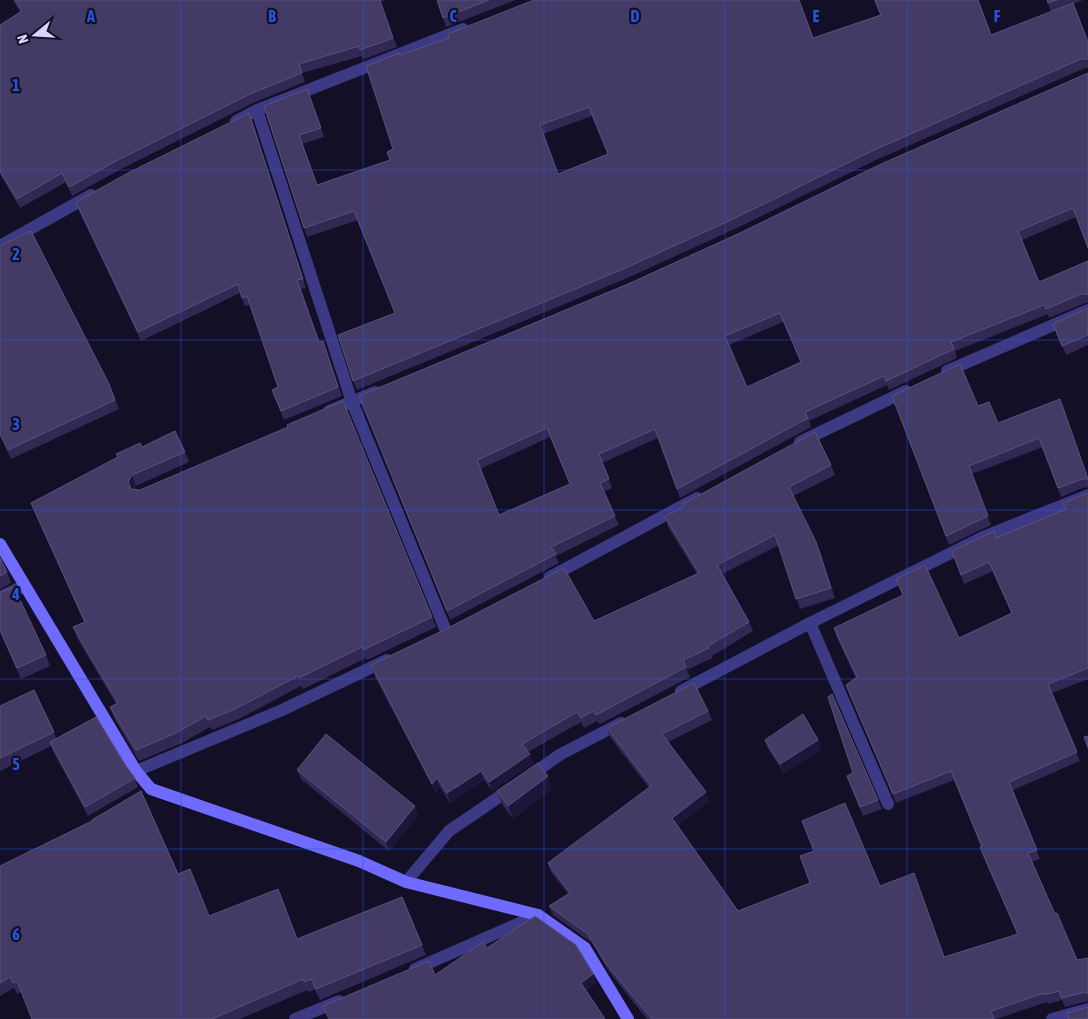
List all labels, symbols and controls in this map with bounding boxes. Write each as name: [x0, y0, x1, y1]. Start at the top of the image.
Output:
text: A: [86, 7, 95, 25]
text: B: [268, 7, 276, 25]
text: C: [449, 7, 457, 25]
text: D: [631, 7, 640, 25]
text: E: [813, 7, 820, 25]
text: F: [994, 7, 1001, 25]
north arrow: [10, 10, 60, 60]
text: N: [14, 33, 32, 45]
text: 1: [12, 76, 20, 94]
text: 2: [12, 245, 20, 263]
text: 3: [12, 415, 20, 433]
text: 4: [11, 585, 20, 603]
text: 5: [12, 755, 20, 773]
text: 6: [12, 925, 20, 943]

